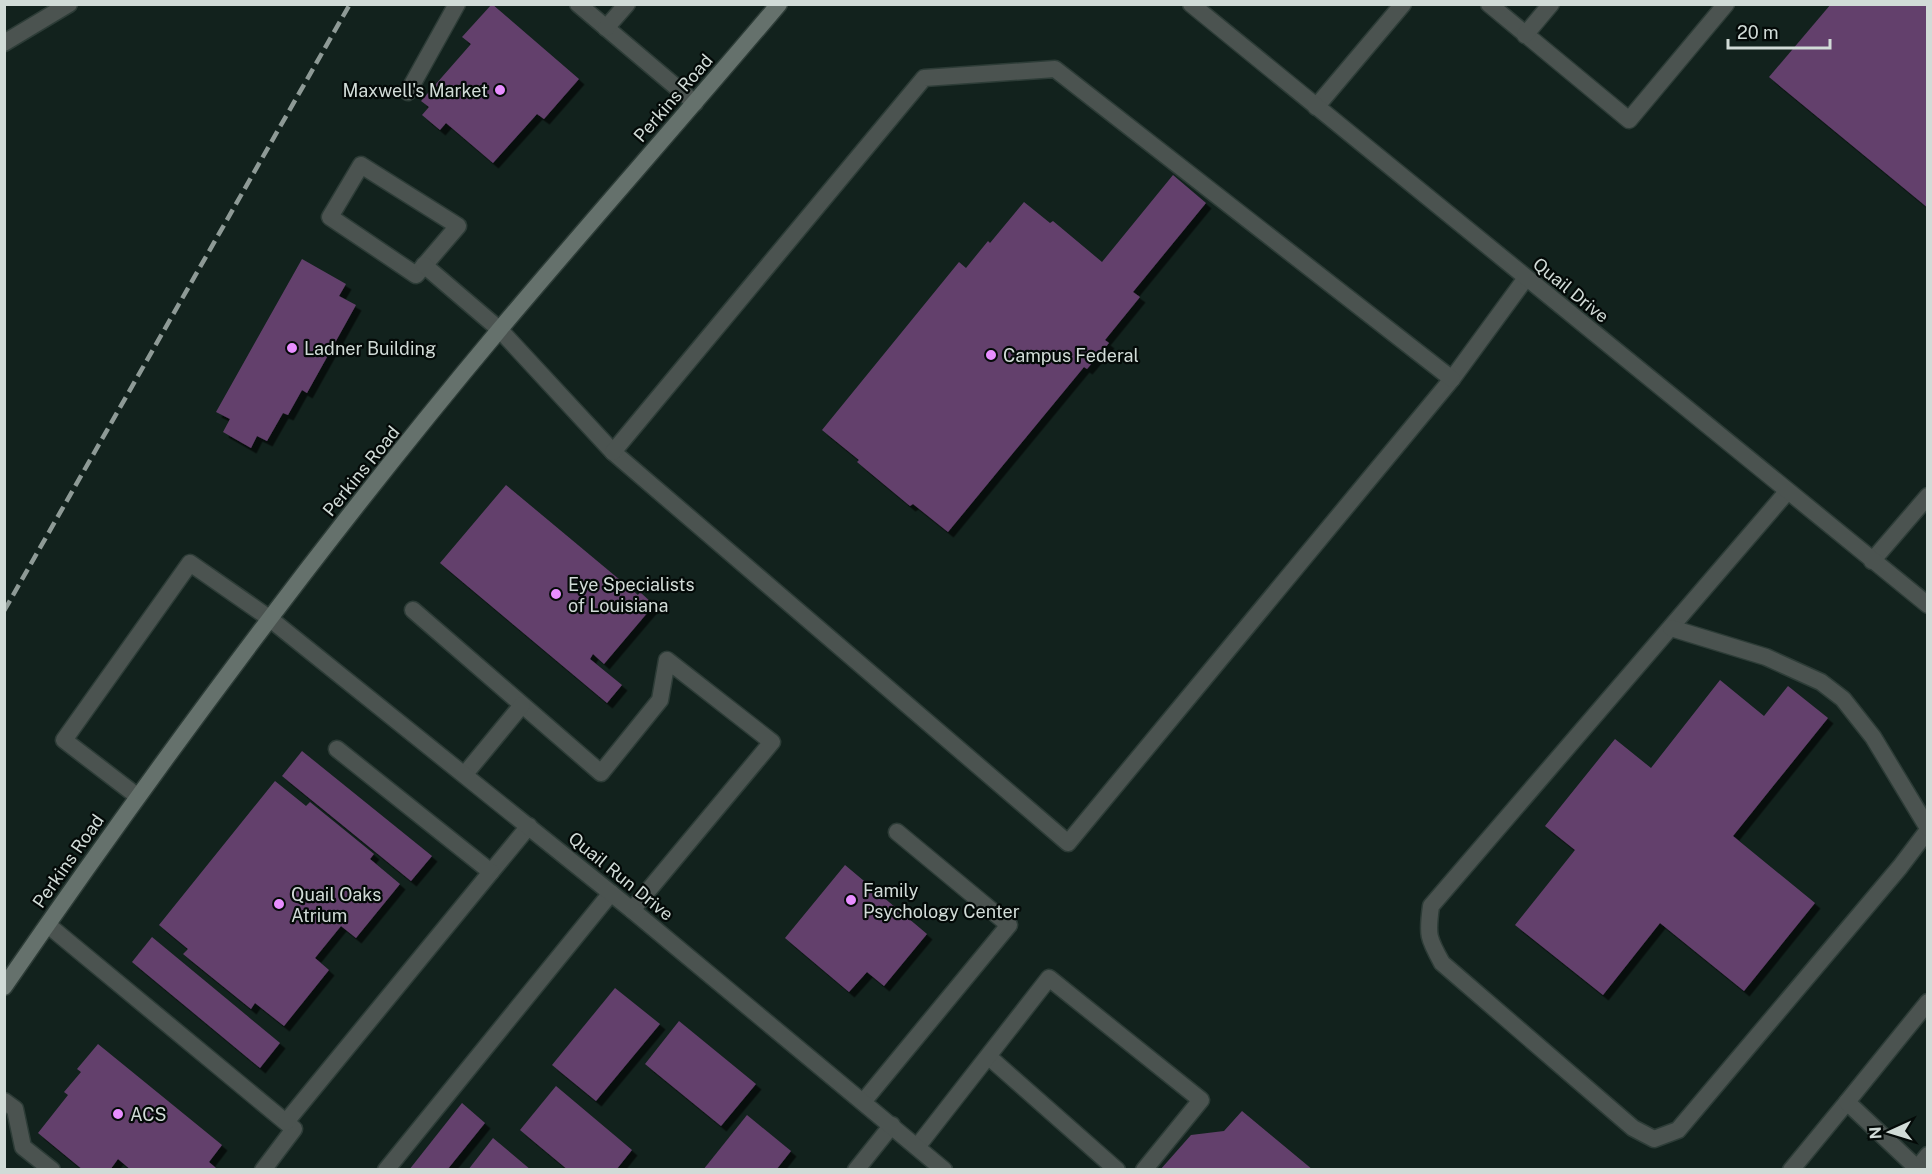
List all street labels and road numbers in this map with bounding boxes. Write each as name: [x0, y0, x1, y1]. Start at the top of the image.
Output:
street label: Perkins Road: [629, 50, 717, 146]
street label: Quail Drive: [1529, 253, 1613, 327]
street label: Perkins Road: [318, 422, 404, 520]
street label: Perkins Road: [28, 810, 108, 912]
street label: Quail Run Drive: [564, 827, 678, 925]

